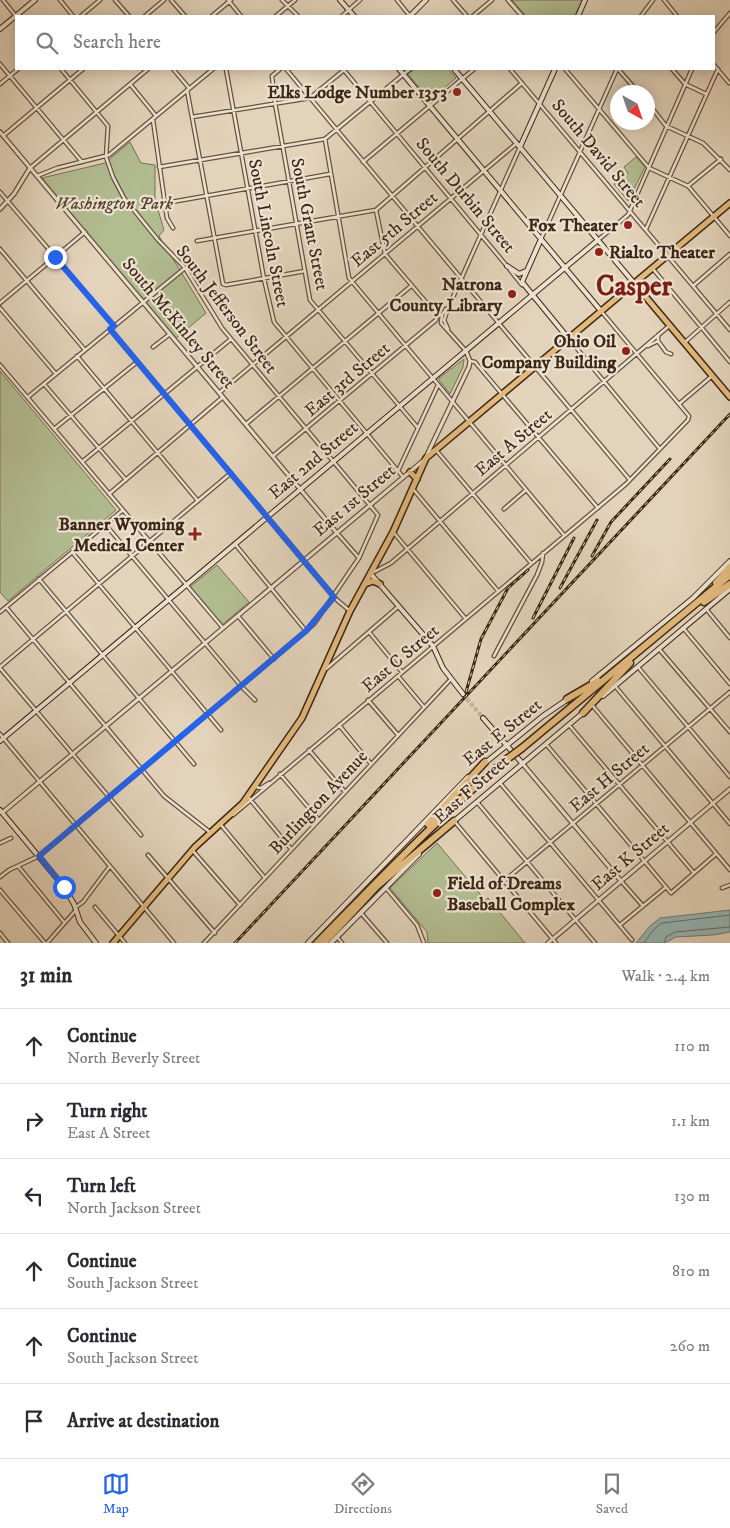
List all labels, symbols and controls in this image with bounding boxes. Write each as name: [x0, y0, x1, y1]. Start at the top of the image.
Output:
search box: [15, 15, 715, 70]
icon: search: [33, 29, 61, 57]
text: Search here: [73, 31, 161, 54]
place label: Elks Lodge Number 1353: [267, 82, 447, 104]
north arrow: [610, 85, 655, 130]
marker: Elks Lodge Number 1353: [451, 86, 463, 98]
street label: South David Street: [546, 95, 650, 213]
street label: South Durbin Street: [411, 134, 520, 258]
street label: South Grant Street: [285, 156, 333, 292]
street label: South Lincoln Street: [243, 157, 293, 309]
street label: East 5th Street: [347, 187, 443, 272]
park label: Washington Park: [55, 193, 173, 215]
place label: Fox Theater: [528, 215, 618, 237]
marker: Fox Theater: [622, 219, 634, 231]
street label: South Jefferson Street: [171, 241, 282, 378]
place label: Rialto Theater: [609, 242, 715, 264]
route end: [44, 246, 67, 269]
marker: Rialto Theater: [593, 246, 605, 258]
street label: South McKinley Street: [117, 254, 240, 394]
district label: Casper: [596, 269, 673, 304]
place label: Natrona County Library: [390, 274, 502, 317]
marker: Natrona County Library: [506, 288, 518, 300]
place label: Ohio Oil Company Building: [481, 331, 617, 374]
street label: East 3rd Street: [300, 338, 395, 422]
marker: Ohio Oil Company Building: [620, 345, 632, 357]
street label: East A Street: [471, 404, 557, 481]
street label: East 2nd Street: [265, 417, 363, 504]
street label: East 1st Street: [309, 460, 401, 542]
place label: Banner Wyoming Medical Center: [59, 514, 185, 557]
marker: Banner Wyoming Medical Center: [188, 527, 202, 541]
street label: East C Street: [357, 620, 444, 698]
street label: East E Street: [459, 694, 547, 771]
street label: East H Street: [565, 738, 654, 818]
street label: Burlington Avenue: [265, 746, 373, 859]
street label: East F Street: [429, 751, 514, 829]
street label: East K Street: [587, 818, 674, 896]
place label: Field of Dreams Baseball Complex: [447, 873, 575, 916]
route start: [53, 876, 76, 899]
marker: Field of Dreams Baseball Complex: [431, 887, 443, 899]
text: 31 min: [20, 963, 72, 989]
text: Walk · 2.4 km: [621, 966, 710, 986]
text: Continue: [67, 1025, 137, 1048]
icon: ahead: [20, 1032, 48, 1060]
text: 110 m: [674, 1036, 710, 1056]
text: North Beverly Street: [67, 1048, 200, 1068]
text: Turn right: [67, 1100, 147, 1123]
icon: right: [20, 1107, 48, 1135]
text: 1.1 km: [671, 1111, 710, 1131]
text: East A Street: [67, 1123, 150, 1143]
text: Turn left: [67, 1175, 136, 1198]
icon: left: [20, 1182, 48, 1210]
text: 130 m: [674, 1186, 710, 1206]
text: North Jackson Street: [67, 1198, 201, 1218]
text: Continue: [67, 1250, 137, 1273]
icon: ahead: [20, 1257, 48, 1285]
text: 810 m: [672, 1261, 710, 1281]
text: South Jackson Street: [67, 1273, 198, 1293]
text: Continue: [67, 1325, 137, 1348]
icon: ahead: [20, 1332, 48, 1360]
text: 260 m: [670, 1336, 710, 1356]
text: South Jackson Street: [67, 1348, 198, 1368]
icon: arrive: [20, 1407, 48, 1435]
text: Arrive at destination: [67, 1410, 219, 1433]
tab: Map: [102, 1470, 130, 1518]
tab: Directions: [334, 1470, 392, 1518]
tab: Saved: [596, 1470, 628, 1518]

